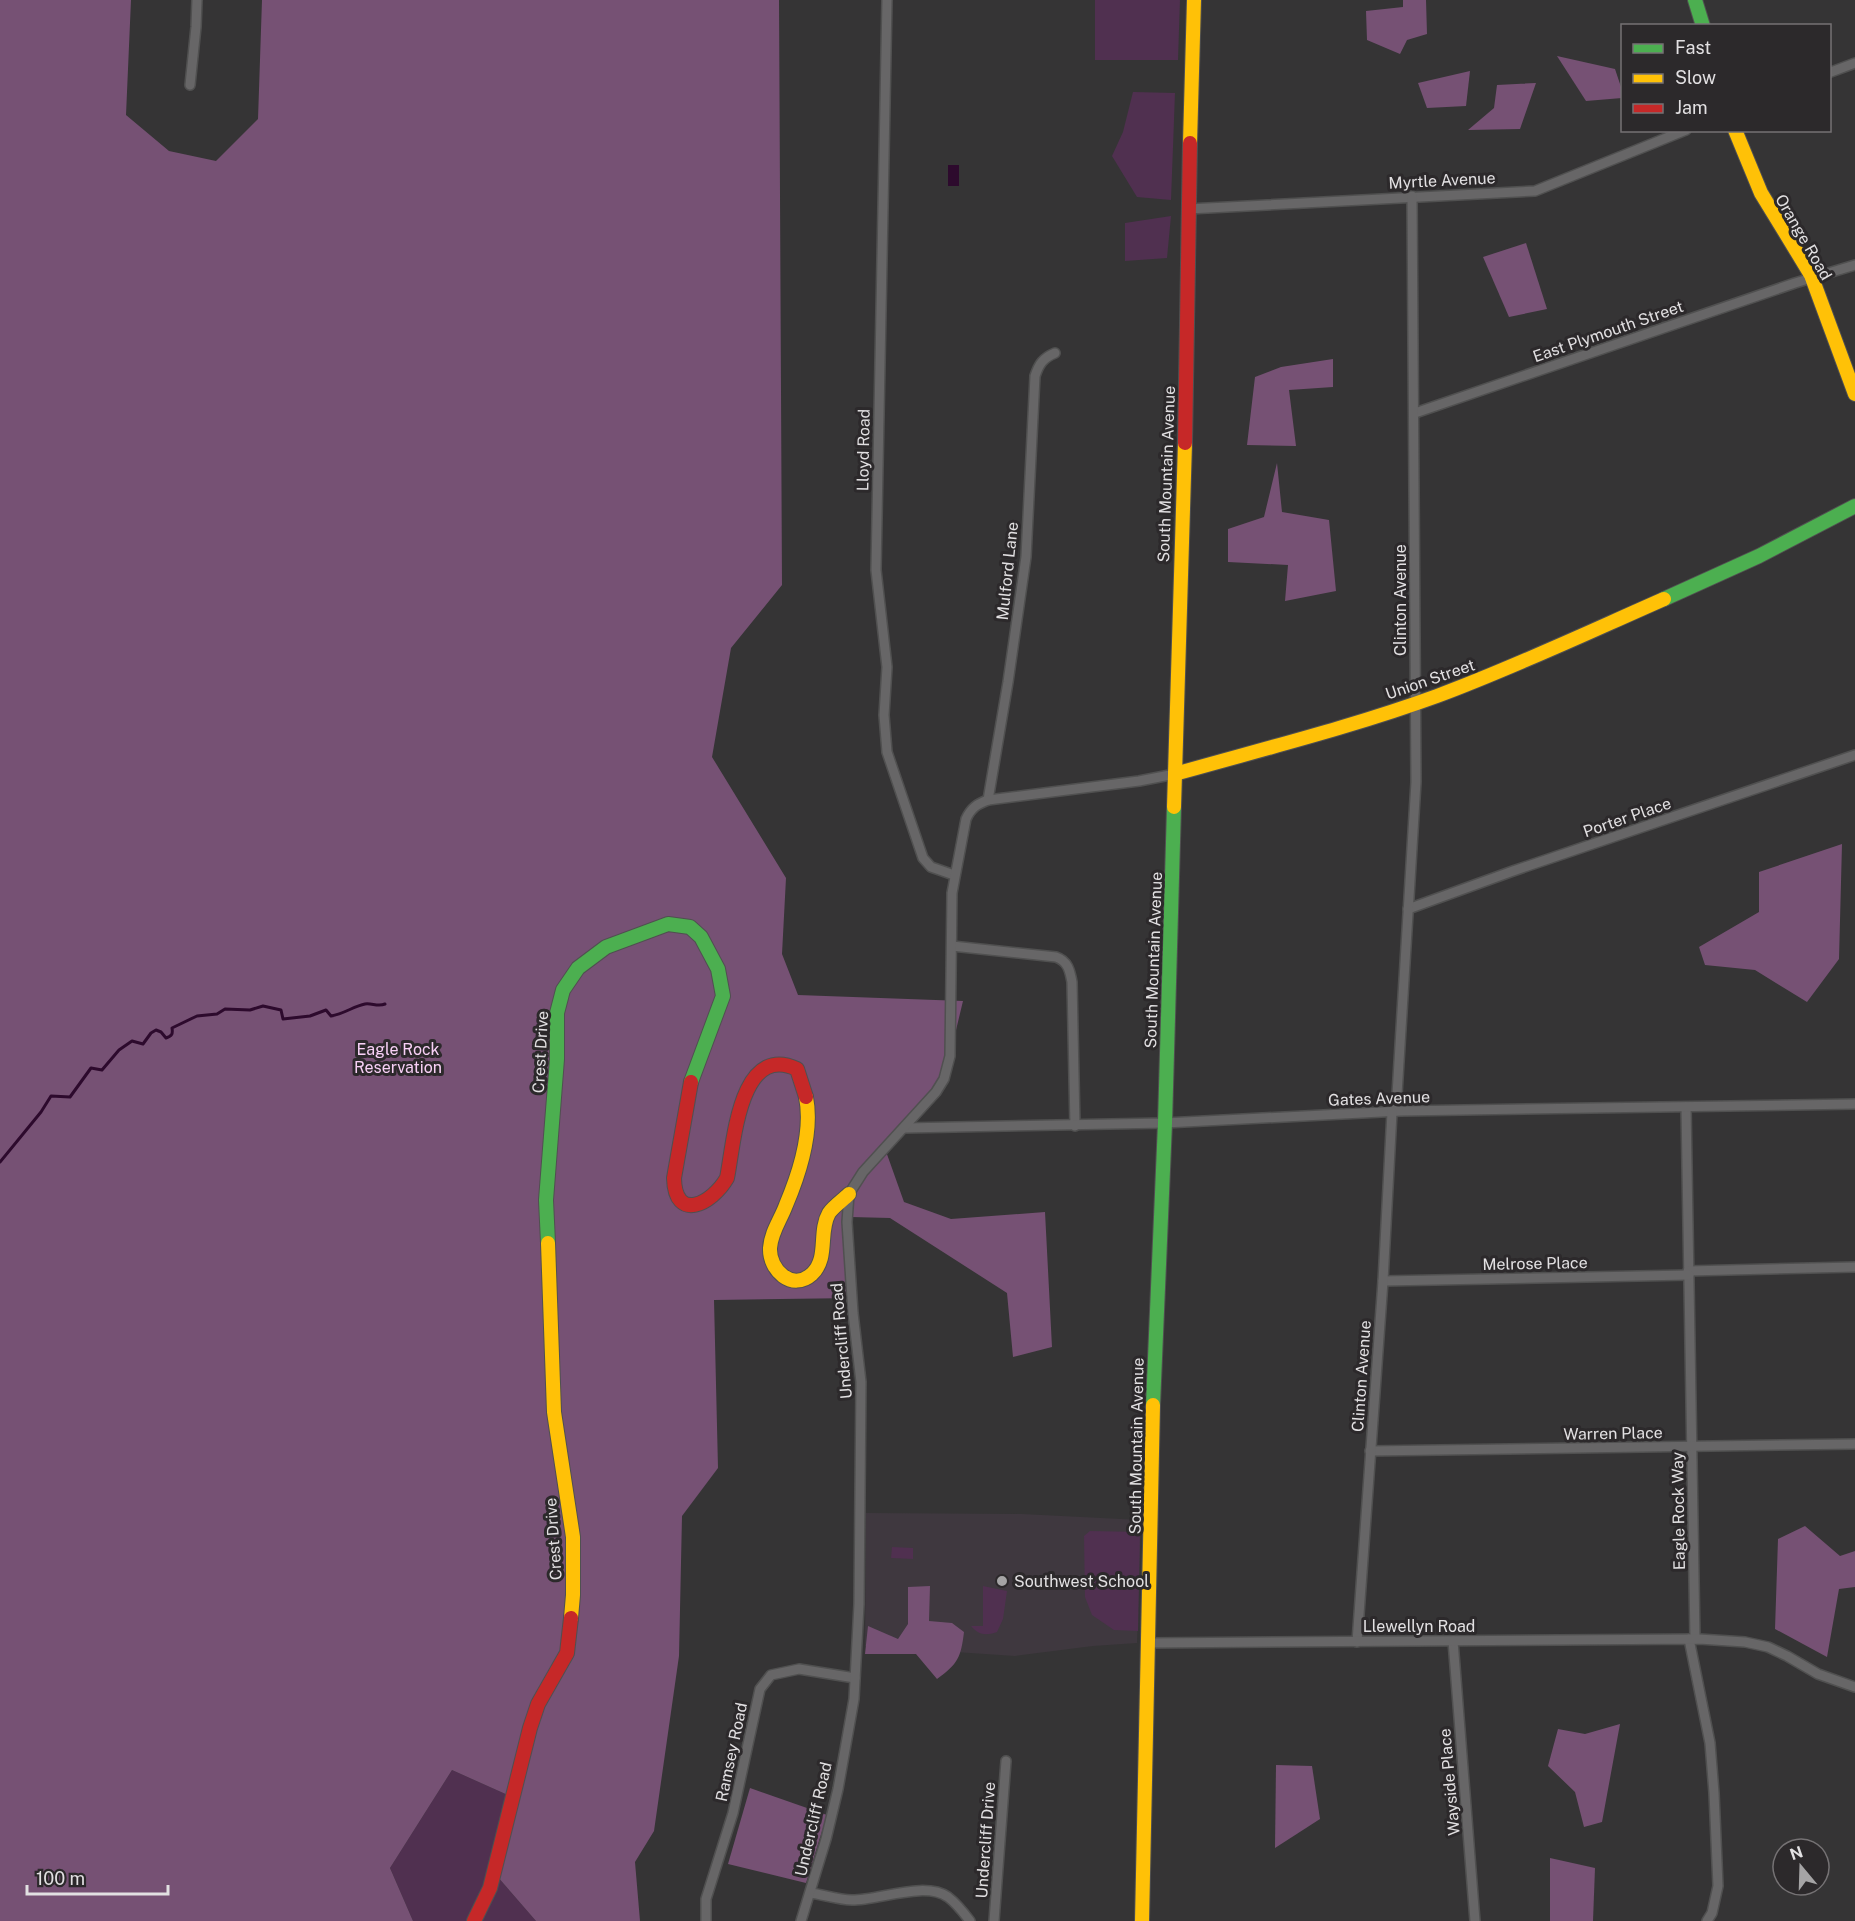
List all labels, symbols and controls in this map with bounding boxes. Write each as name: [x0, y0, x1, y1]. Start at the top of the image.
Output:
legend: [1621, 24, 1831, 132]
text: Fast: [1675, 37, 1711, 58]
text: Slow: [1675, 67, 1716, 88]
text: Jam: [1675, 97, 1708, 118]
street label: Myrtle Avenue: [1388, 168, 1496, 193]
street label: Orange Road: [1771, 191, 1836, 284]
street label: East Plymouth Street: [1530, 297, 1686, 366]
street label: South Mountain Avenue: [1154, 385, 1179, 563]
street label: Lloyd Road: [853, 409, 874, 491]
street label: Mulford Lane: [993, 521, 1022, 621]
street label: Clinton Avenue: [1391, 544, 1410, 656]
street label: Union Street: [1383, 655, 1477, 704]
street label: Porter Place: [1581, 794, 1674, 841]
street label: South Mountain Avenue: [1141, 871, 1166, 1049]
street label: Crest Drive: [529, 1010, 552, 1094]
park label: Eagle Rock Reservation: [354, 1040, 442, 1077]
street label: Gates Avenue: [1328, 1087, 1430, 1110]
street label: Melrose Place: [1482, 1253, 1588, 1274]
street label: Undercliff Road: [827, 1282, 856, 1400]
street label: Clinton Avenue: [1348, 1320, 1375, 1432]
street label: South Mountain Avenue: [1125, 1357, 1148, 1535]
street label: Warren Place: [1563, 1423, 1663, 1444]
street label: Eagle Rock Way: [1668, 1451, 1689, 1570]
street label: Crest Drive: [541, 1497, 566, 1581]
place label: Southwest School: [1014, 1572, 1149, 1591]
marker: Southwest School: [995, 1574, 1009, 1588]
street label: Llewellyn Road: [1363, 1617, 1475, 1636]
street label: Ramsey Road: [712, 1701, 751, 1803]
street label: Wayside Place: [1435, 1728, 1464, 1836]
street label: Undercliff Road: [791, 1760, 836, 1878]
street label: Undercliff Drive: [972, 1781, 999, 1899]
north arrow: [1771, 1837, 1831, 1897]
text: N: [1787, 1842, 1805, 1864]
scale bar: [27, 1858, 168, 1896]
text: 100 m: [36, 1868, 85, 1889]

